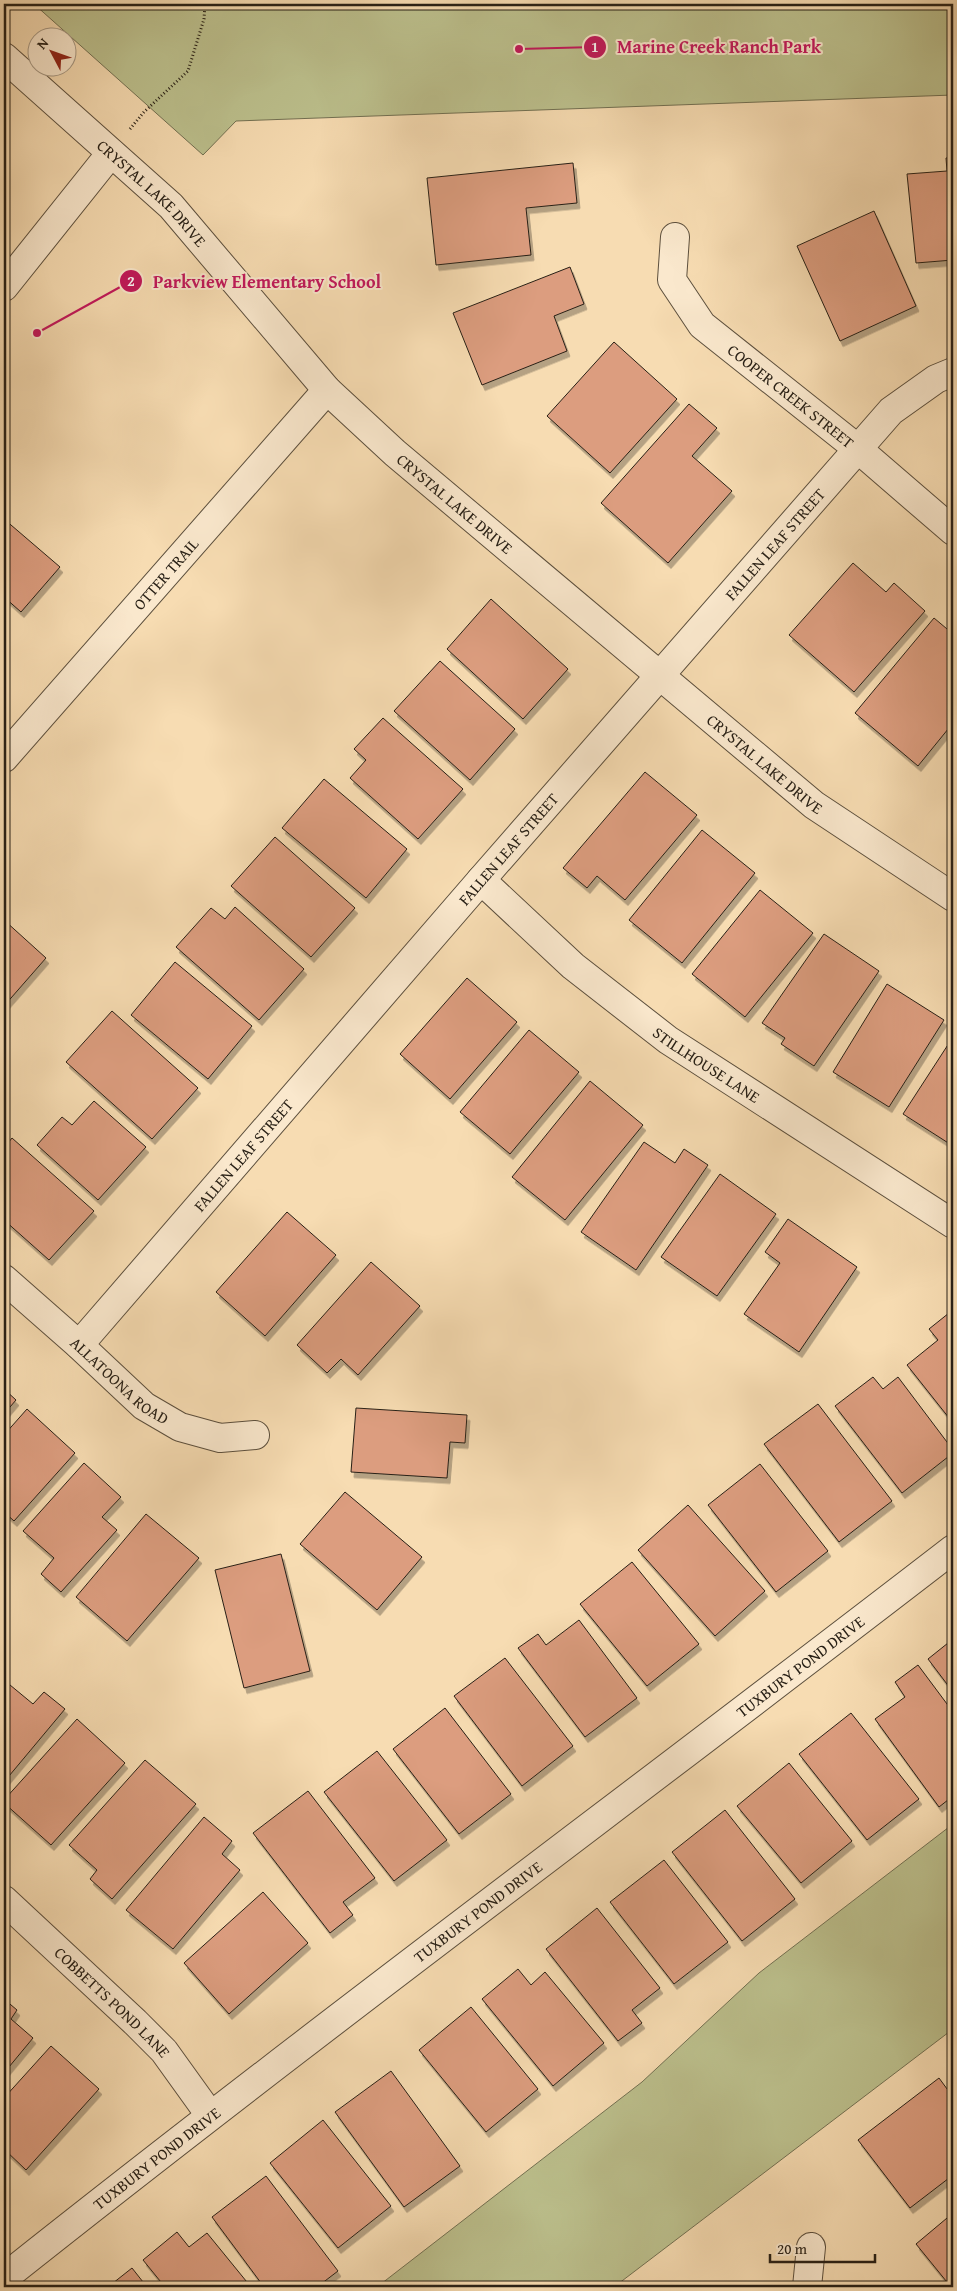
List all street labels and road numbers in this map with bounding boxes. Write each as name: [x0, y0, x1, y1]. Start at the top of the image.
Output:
street label: CRYSTAL LAKE DRIVE: [92, 134, 212, 252]
street label: COOPER CREEK STREET: [723, 338, 860, 454]
street label: CRYSTAL LAKE DRIVE: [392, 447, 518, 559]
street label: FALLEN LEAF STREET: [719, 483, 831, 605]
street label: OTTER TRAIL: [127, 532, 204, 615]
street label: CRYSTAL LAKE DRIVE: [702, 708, 828, 820]
street label: FALLEN LEAF STREET: [452, 787, 564, 910]
street label: STILLHOUSE LANE: [648, 1021, 765, 1108]
street label: FALLEN LEAF STREET: [188, 1093, 299, 1217]
street label: ALLATOONA ROAD: [65, 1331, 174, 1430]
street label: TUXBURY POND DRIVE: [731, 1609, 869, 1723]
street label: TUXBURY POND DRIVE: [408, 1855, 547, 1968]
street label: COBBETTS POND LANE: [49, 1941, 177, 2062]
street label: TUXBURY POND DRIVE: [88, 2101, 225, 2216]

